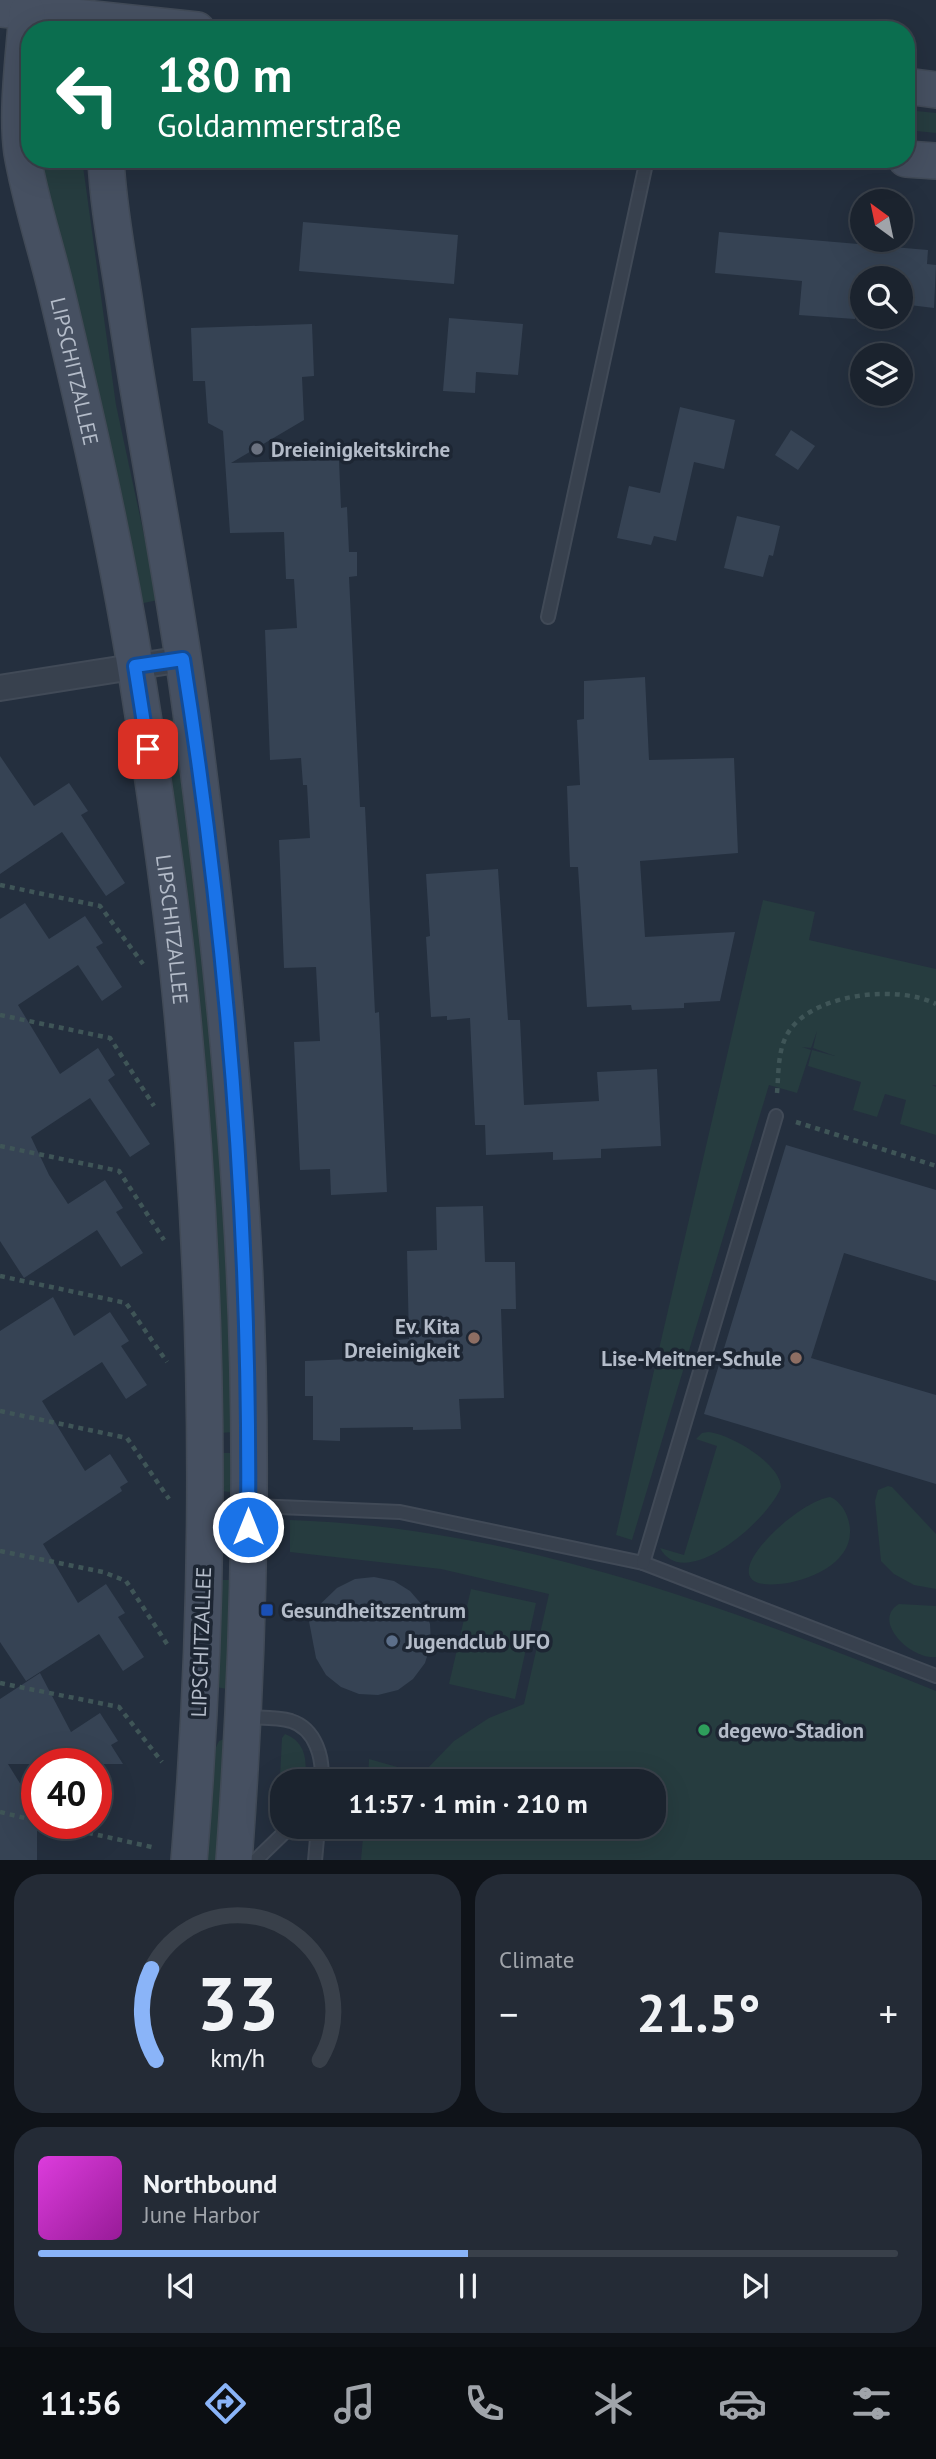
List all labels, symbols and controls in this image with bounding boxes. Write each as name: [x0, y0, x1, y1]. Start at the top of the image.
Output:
text: 180 m: [157, 42, 292, 106]
icon: left: [42, 49, 133, 140]
text: Goldammerstraße: [157, 104, 402, 146]
north arrow: [850, 189, 914, 252]
map controls: [850, 189, 913, 406]
button: search: [850, 266, 913, 329]
street label: LIPSCHITZALLEE: [45, 295, 105, 448]
button: layers: [850, 343, 913, 406]
place label: Dreieinigkeitskirche: [271, 436, 450, 463]
marker: Dreieinigkeitskirche: [249, 441, 265, 457]
pin: [118, 719, 178, 779]
icon: arrive: [129, 730, 167, 768]
street label: LIPSCHITZALLEE: [150, 853, 195, 1006]
place label: Ev. Kita Dreieinigkeit: [344, 1313, 461, 1364]
marker: Ev. Kita Dreieinigkeit: [466, 1330, 482, 1346]
place label: Lise-Meitner-Schule: [601, 1345, 782, 1372]
marker: Lise-Meitner-Schule: [788, 1350, 804, 1366]
position arrow: [211, 1490, 285, 1564]
street label: LIPSCHITZALLEE: [185, 1566, 217, 1718]
place label: Gesundheitszentrum: [281, 1597, 466, 1624]
marker: Gesundheitszentrum: [259, 1602, 275, 1618]
place label: Jugendclub UFO: [405, 1628, 550, 1655]
marker: Jugendclub UFO: [384, 1633, 400, 1649]
place label: degewo-Stadion: [718, 1717, 864, 1744]
marker: degewo-Stadion: [696, 1722, 712, 1738]
speed limit sign: 40: [21, 1748, 112, 1839]
text: 11:57 · 1 min · 210 m: [348, 1787, 588, 1820]
text: Climate: [499, 1945, 574, 1974]
text: 33: [196, 1956, 279, 2050]
text: 21.5°: [637, 1979, 760, 2046]
text: −: [499, 1989, 518, 2038]
text: +: [879, 1989, 898, 2038]
text: km/h: [210, 2041, 265, 2073]
text: Northbound: [143, 2167, 277, 2200]
text: June Harbor: [143, 2200, 260, 2229]
icon: previous: [162, 2267, 200, 2305]
icon: pause: [449, 2267, 487, 2305]
icon: next: [736, 2267, 774, 2305]
icon: directions: [201, 2379, 250, 2428]
icon: music: [330, 2379, 379, 2428]
icon: phone: [460, 2379, 509, 2428]
icon: climate: [589, 2379, 638, 2428]
icon: car: [718, 2379, 767, 2428]
icon: filters: [847, 2379, 896, 2428]
text: 11:56: [40, 2382, 121, 2424]

